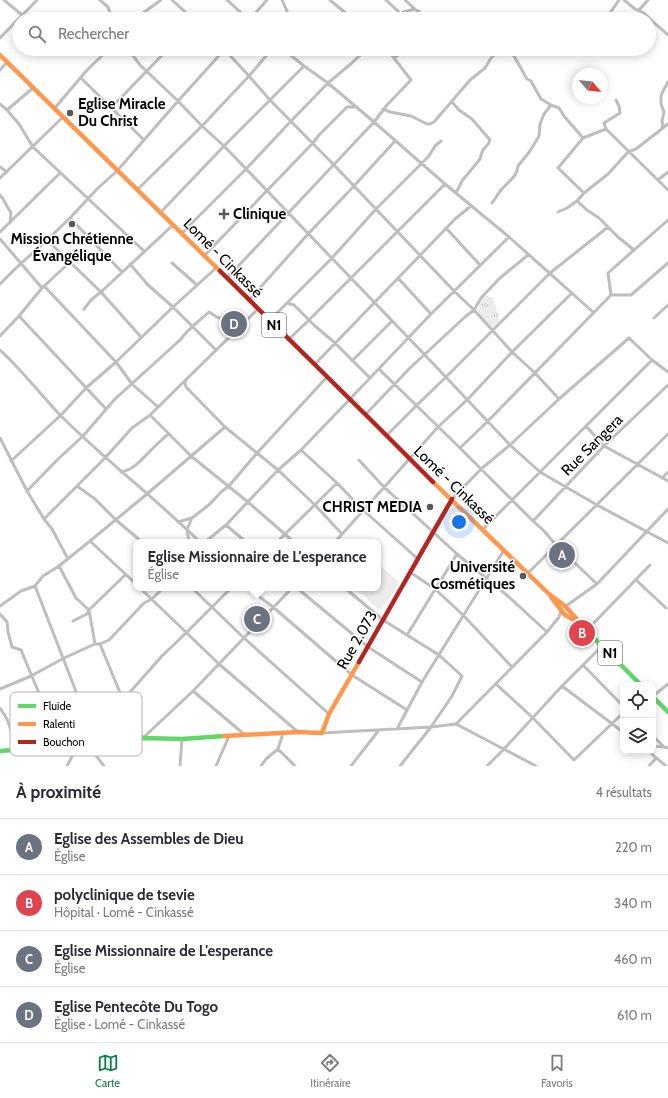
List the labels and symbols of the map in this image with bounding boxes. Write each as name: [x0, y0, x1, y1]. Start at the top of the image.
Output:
north arrow: [572, 68, 608, 104]
place label: Eglise Miracle Du Christ: [78, 95, 166, 130]
marker: Eglise Miracle Du Christ: [65, 108, 75, 118]
place label: Clinique: [233, 205, 286, 223]
marker: Clinique: [218, 208, 230, 220]
street label: Lomé - Cinkassé: [180, 215, 267, 302]
marker: Mission Chrétienne Évangélique: [67, 219, 77, 229]
place label: Mission Chrétienne Évangélique: [10, 230, 134, 265]
pin: D: [221, 309, 247, 339]
road number: N1: [262, 313, 286, 337]
street label: Rue Sangera: [558, 410, 627, 479]
street label: Lomé - Cinkassé: [410, 442, 498, 528]
place label: CHRIST MEDIA: [323, 498, 423, 516]
marker: CHRIST MEDIA: [425, 502, 435, 512]
your location: [449, 512, 469, 532]
pin: A: [549, 540, 575, 570]
place label: Université Cosmétiques: [431, 558, 515, 593]
marker: Université Cosmétiques: [518, 571, 528, 581]
pin: C: [244, 604, 270, 634]
street label: Rue 2.073: [333, 608, 381, 672]
pin: B: [569, 618, 595, 648]
road number: N1: [598, 641, 622, 665]
legend: [10, 692, 142, 756]
text: Fluide: [43, 699, 72, 713]
text: Ralenti: [43, 717, 75, 731]
text: Bouchon: [43, 735, 85, 749]

